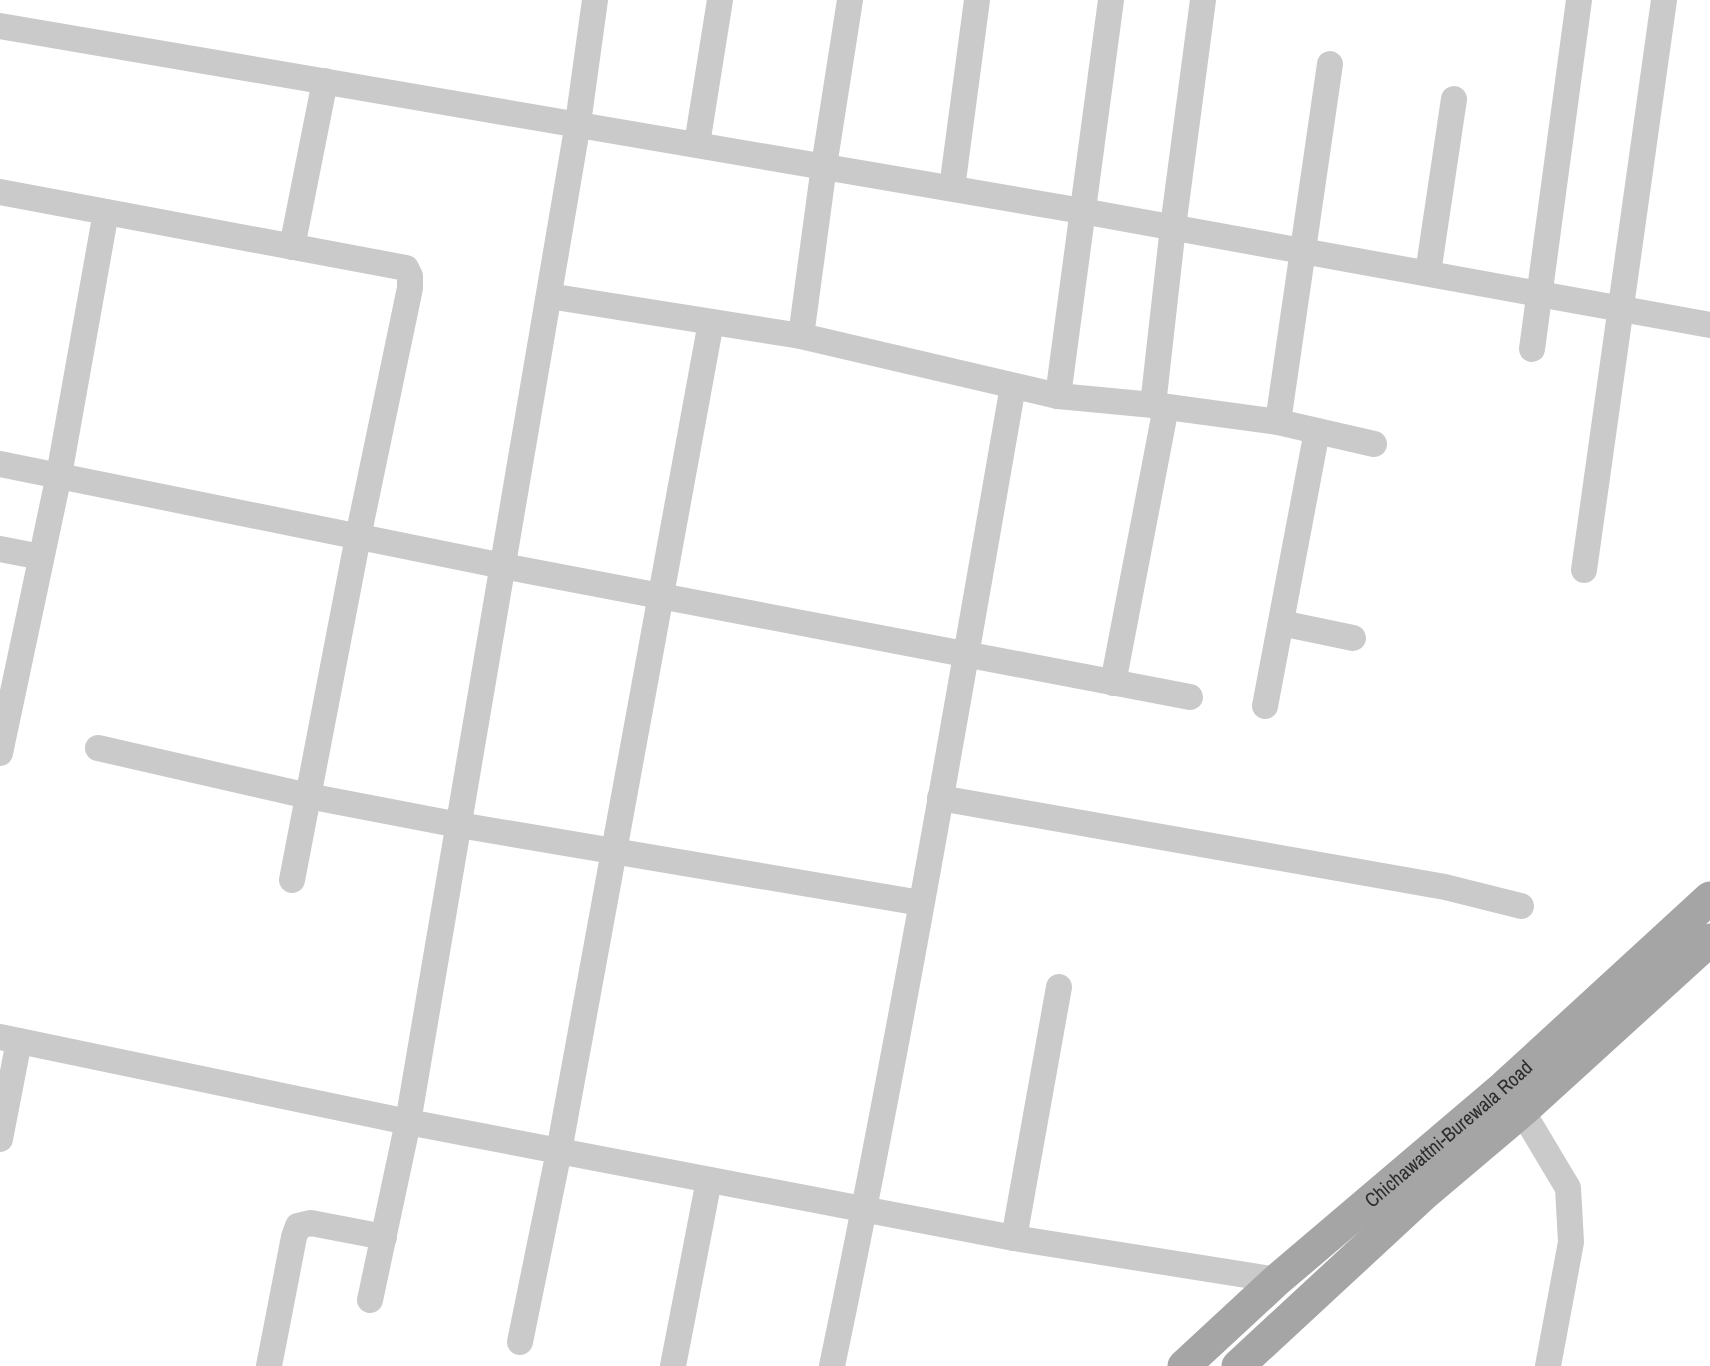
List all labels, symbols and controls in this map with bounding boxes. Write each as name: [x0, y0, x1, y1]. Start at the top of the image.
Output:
street label: Chichawattni-Burewala Road: [1358, 1054, 1538, 1213]

